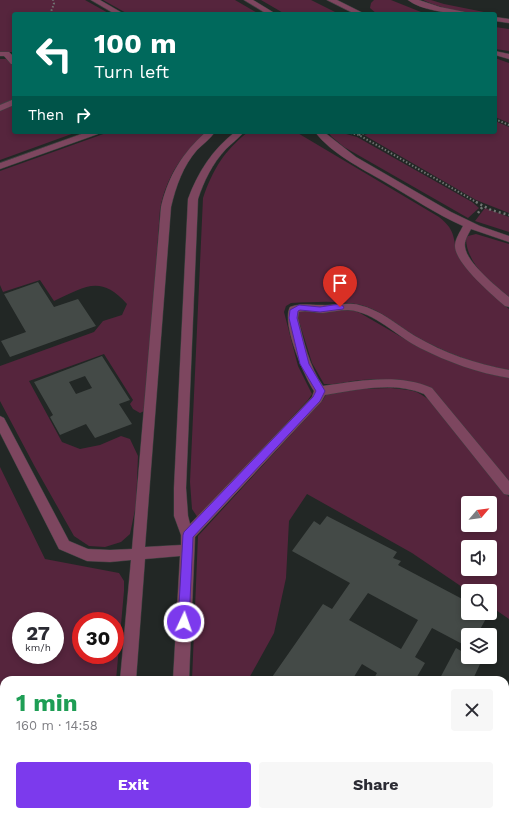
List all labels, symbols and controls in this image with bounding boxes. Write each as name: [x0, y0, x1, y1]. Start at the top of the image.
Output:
text: 100 m: [94, 27, 177, 60]
icon: left: [28, 28, 80, 80]
text: Turn left: [94, 61, 169, 82]
icon: right: [72, 104, 94, 126]
text: Then: [28, 106, 64, 124]
pin: [323, 266, 357, 307]
icon: arrive: [329, 272, 351, 294]
north arrow: [461, 496, 497, 532]
map controls: [461, 496, 497, 664]
button: sound: [461, 540, 497, 576]
button: search: [461, 584, 497, 620]
position arrow: [163, 601, 205, 643]
speed limit sign: 30: [72, 612, 124, 664]
text: 27: [26, 621, 50, 645]
button: layers: [461, 628, 497, 664]
text: km/h: [25, 642, 51, 653]
text: 1 min: [16, 689, 78, 717]
button: close: [451, 689, 493, 731]
text: 160 m · 14:58: [16, 718, 98, 733]
button: Exit: [16, 762, 251, 808]
button: Share: [259, 762, 493, 808]

